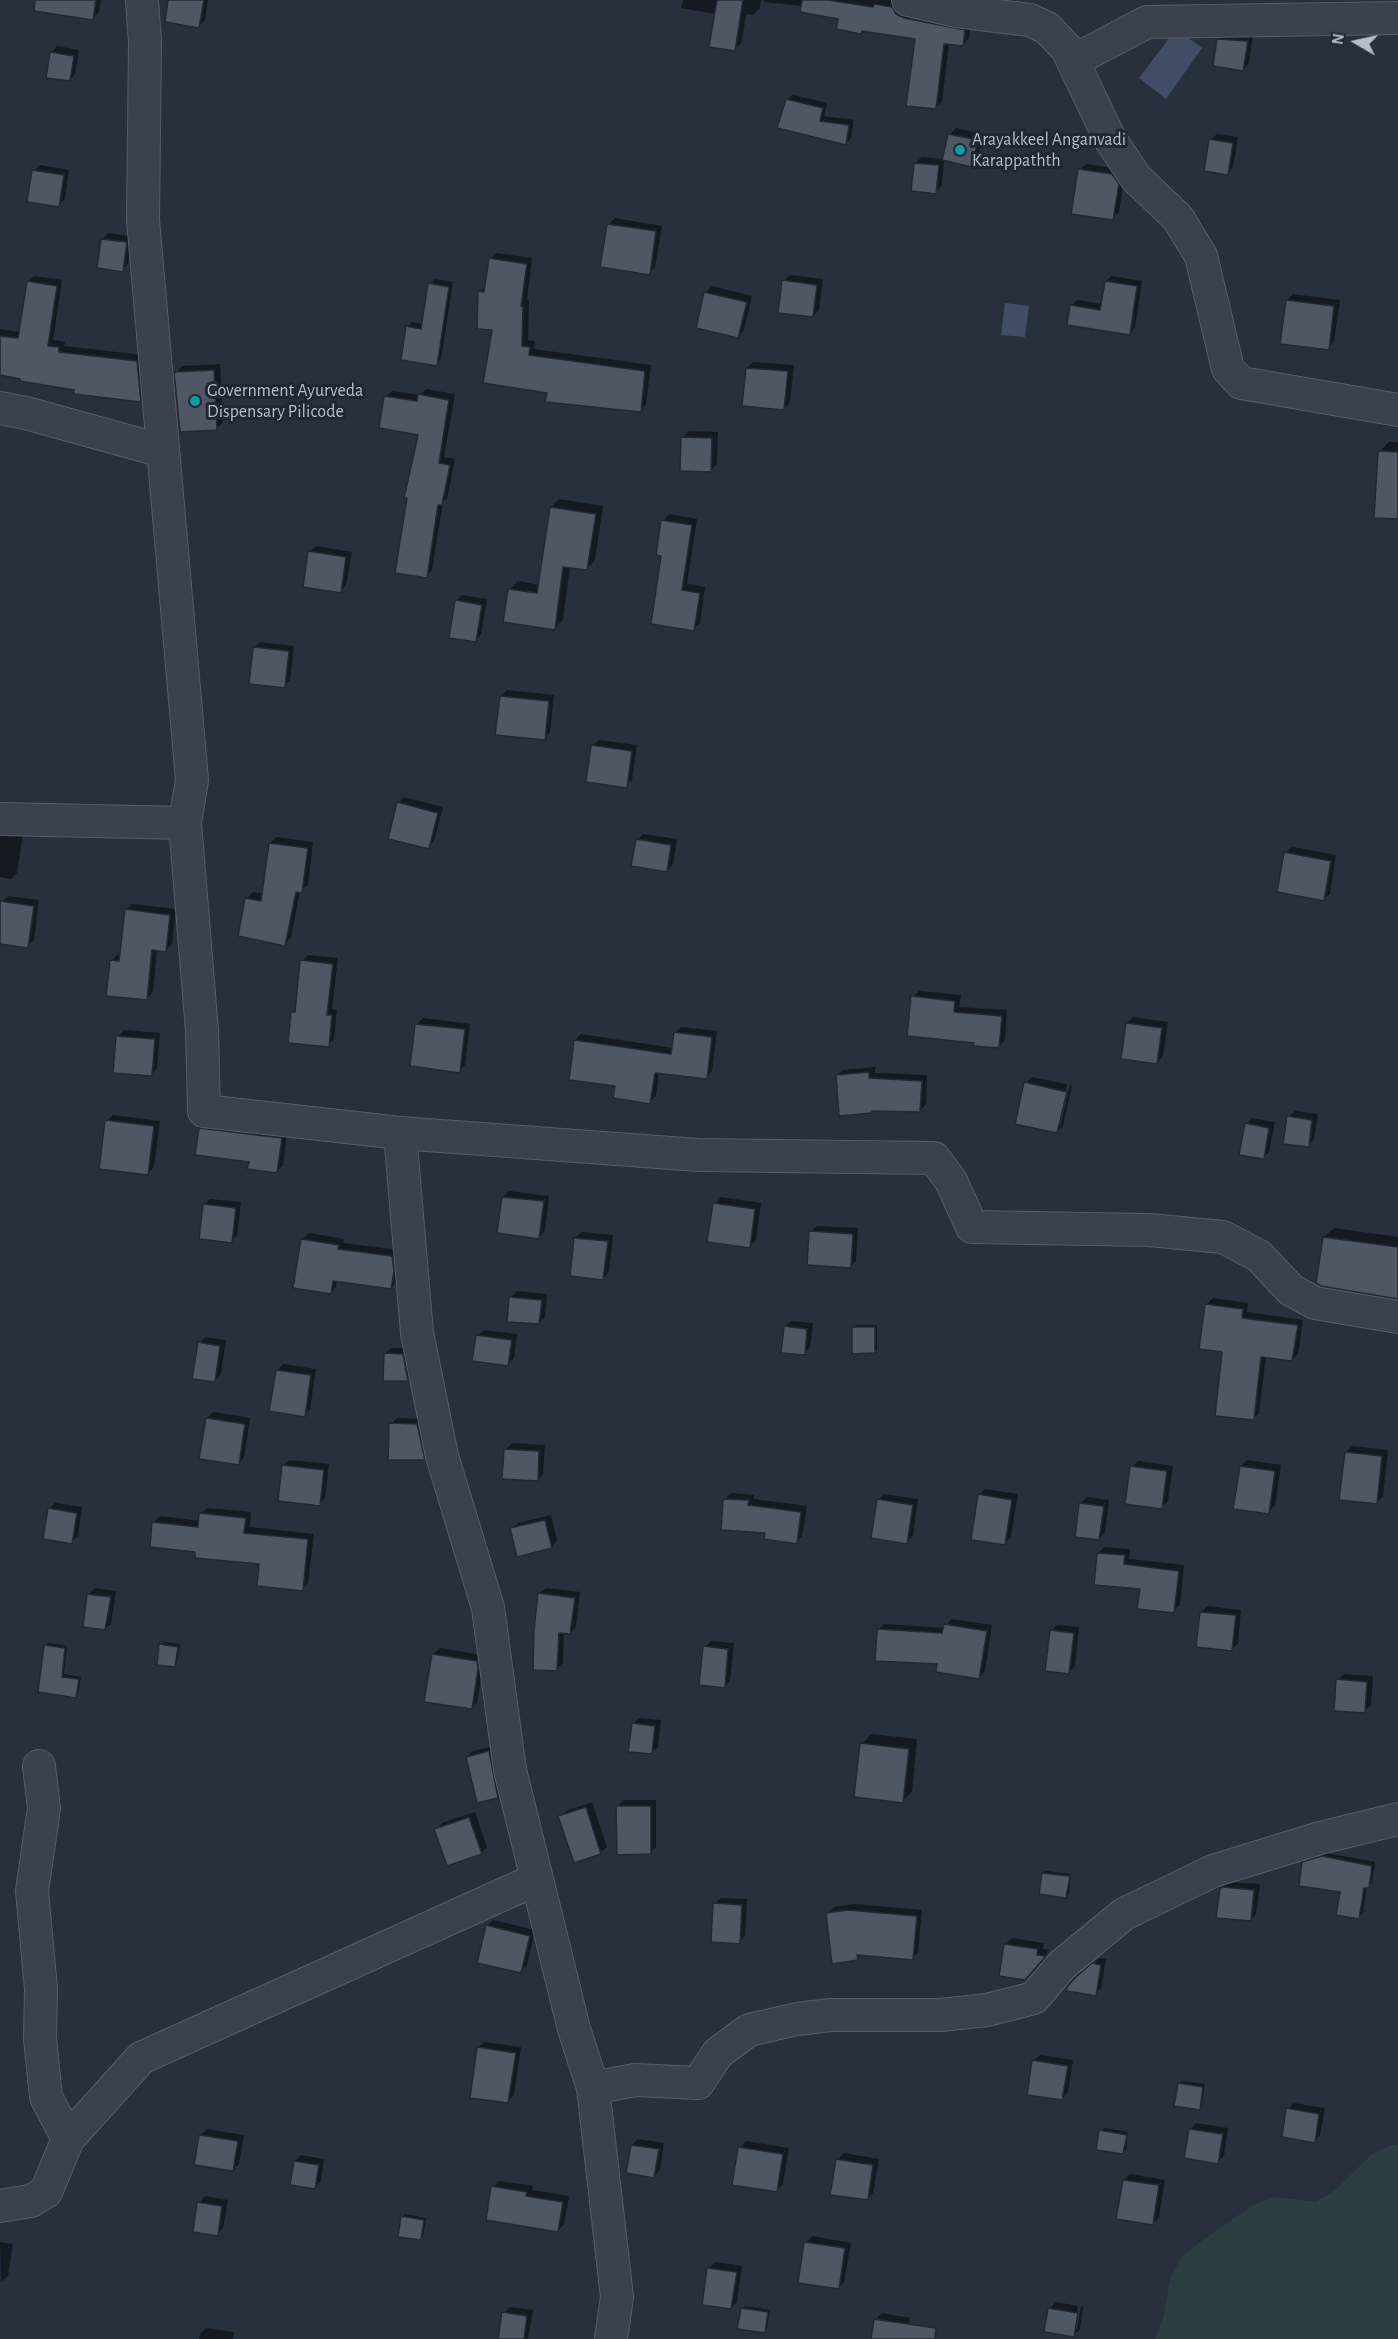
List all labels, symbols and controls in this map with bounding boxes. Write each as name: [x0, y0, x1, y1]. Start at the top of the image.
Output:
north arrow: [1326, 12, 1386, 72]
text: N: [1329, 32, 1347, 46]
place label: Arayakkeel Anganvadi Karappathth: [972, 129, 1126, 172]
marker: Arayakkeel Anganvadi Karappathth: [953, 143, 967, 157]
place label: Government Ayurveda Dispensary Pilicode: [207, 380, 363, 422]
marker: Government Ayurveda Dispensary Pilicode: [188, 394, 202, 408]

